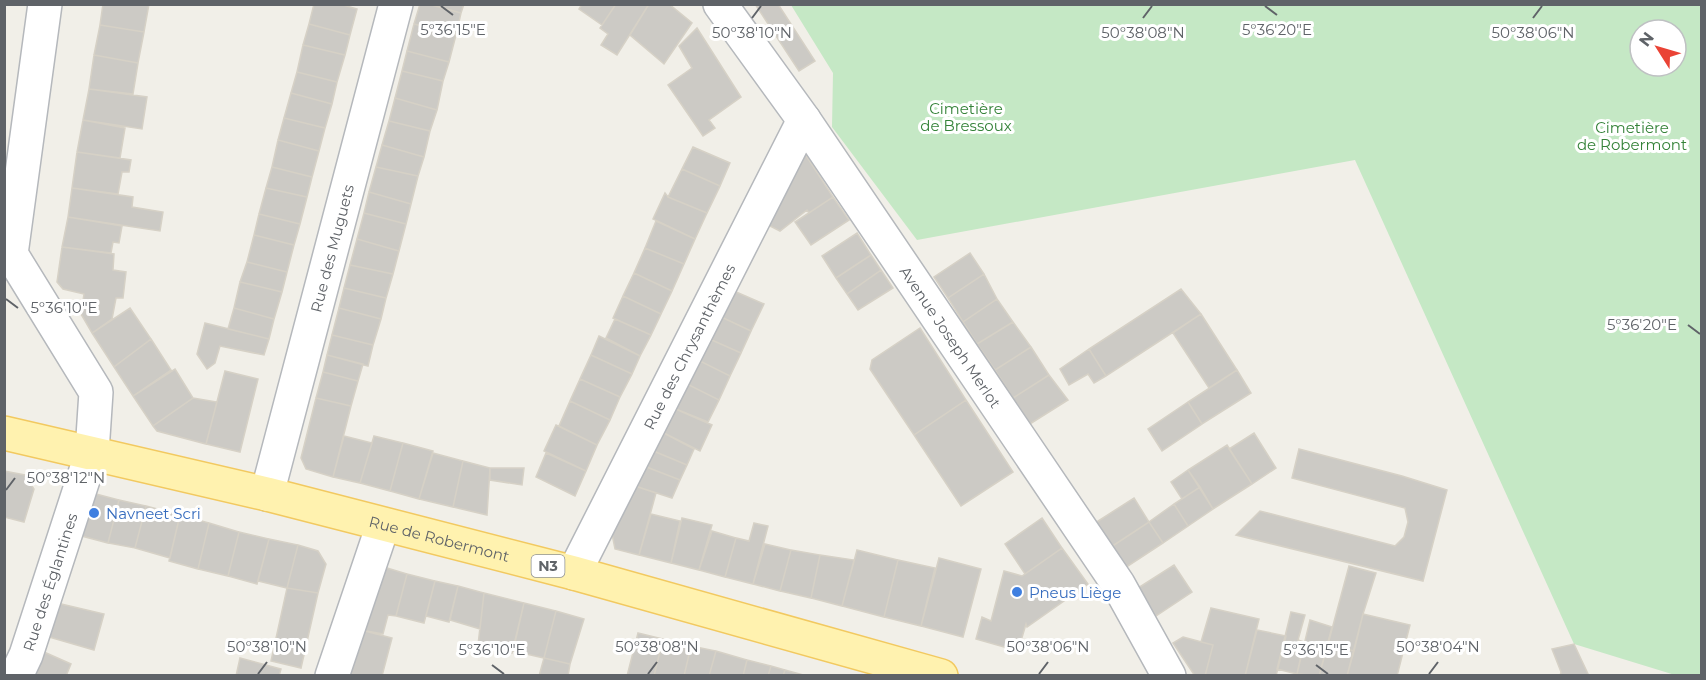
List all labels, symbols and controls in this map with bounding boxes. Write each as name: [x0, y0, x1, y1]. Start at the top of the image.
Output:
north arrow: [1628, 18, 1688, 78]
text: 5°36'15"E: [420, 20, 486, 39]
text: 5°36'20"E: [1242, 20, 1312, 39]
text: 50°38'10"N: [712, 23, 792, 42]
text: 50°38'08"N: [1101, 23, 1185, 42]
text: 50°38'06"N: [1492, 23, 1574, 42]
text: N: [1635, 28, 1658, 50]
park label: Cimetière de Bressoux: [920, 99, 1012, 135]
park label: Cimetière de Robermont: [1577, 118, 1687, 154]
street label: Rue des Muguets: [306, 182, 358, 314]
street label: Rue des Chrysanthèmes: [639, 261, 739, 432]
street label: Avenue Joseph Merlot: [896, 262, 1005, 411]
text: 5°36'10"E: [30, 298, 98, 317]
text: 5°36'20"E: [1607, 315, 1677, 334]
text: 50°38'12"N: [27, 468, 105, 487]
place label: Navneet Scri: [106, 504, 201, 523]
marker: Navneet Scri: [87, 506, 101, 520]
street label: Rue des Églantines: [18, 510, 81, 654]
street label: Rue de Robermont: [367, 511, 512, 566]
road number: N3: [532, 555, 564, 577]
place label: Pneus Liège: [1029, 583, 1121, 602]
marker: Pneus Liège: [1010, 585, 1024, 599]
text: 50°38'10"N: [227, 637, 307, 656]
text: 50°38'08"N: [615, 637, 699, 656]
text: 50°38'06"N: [1007, 637, 1089, 656]
text: 50°38'04"N: [1396, 637, 1480, 656]
text: 5°36'10"E: [458, 640, 526, 659]
text: 5°36'15"E: [1283, 640, 1349, 659]

